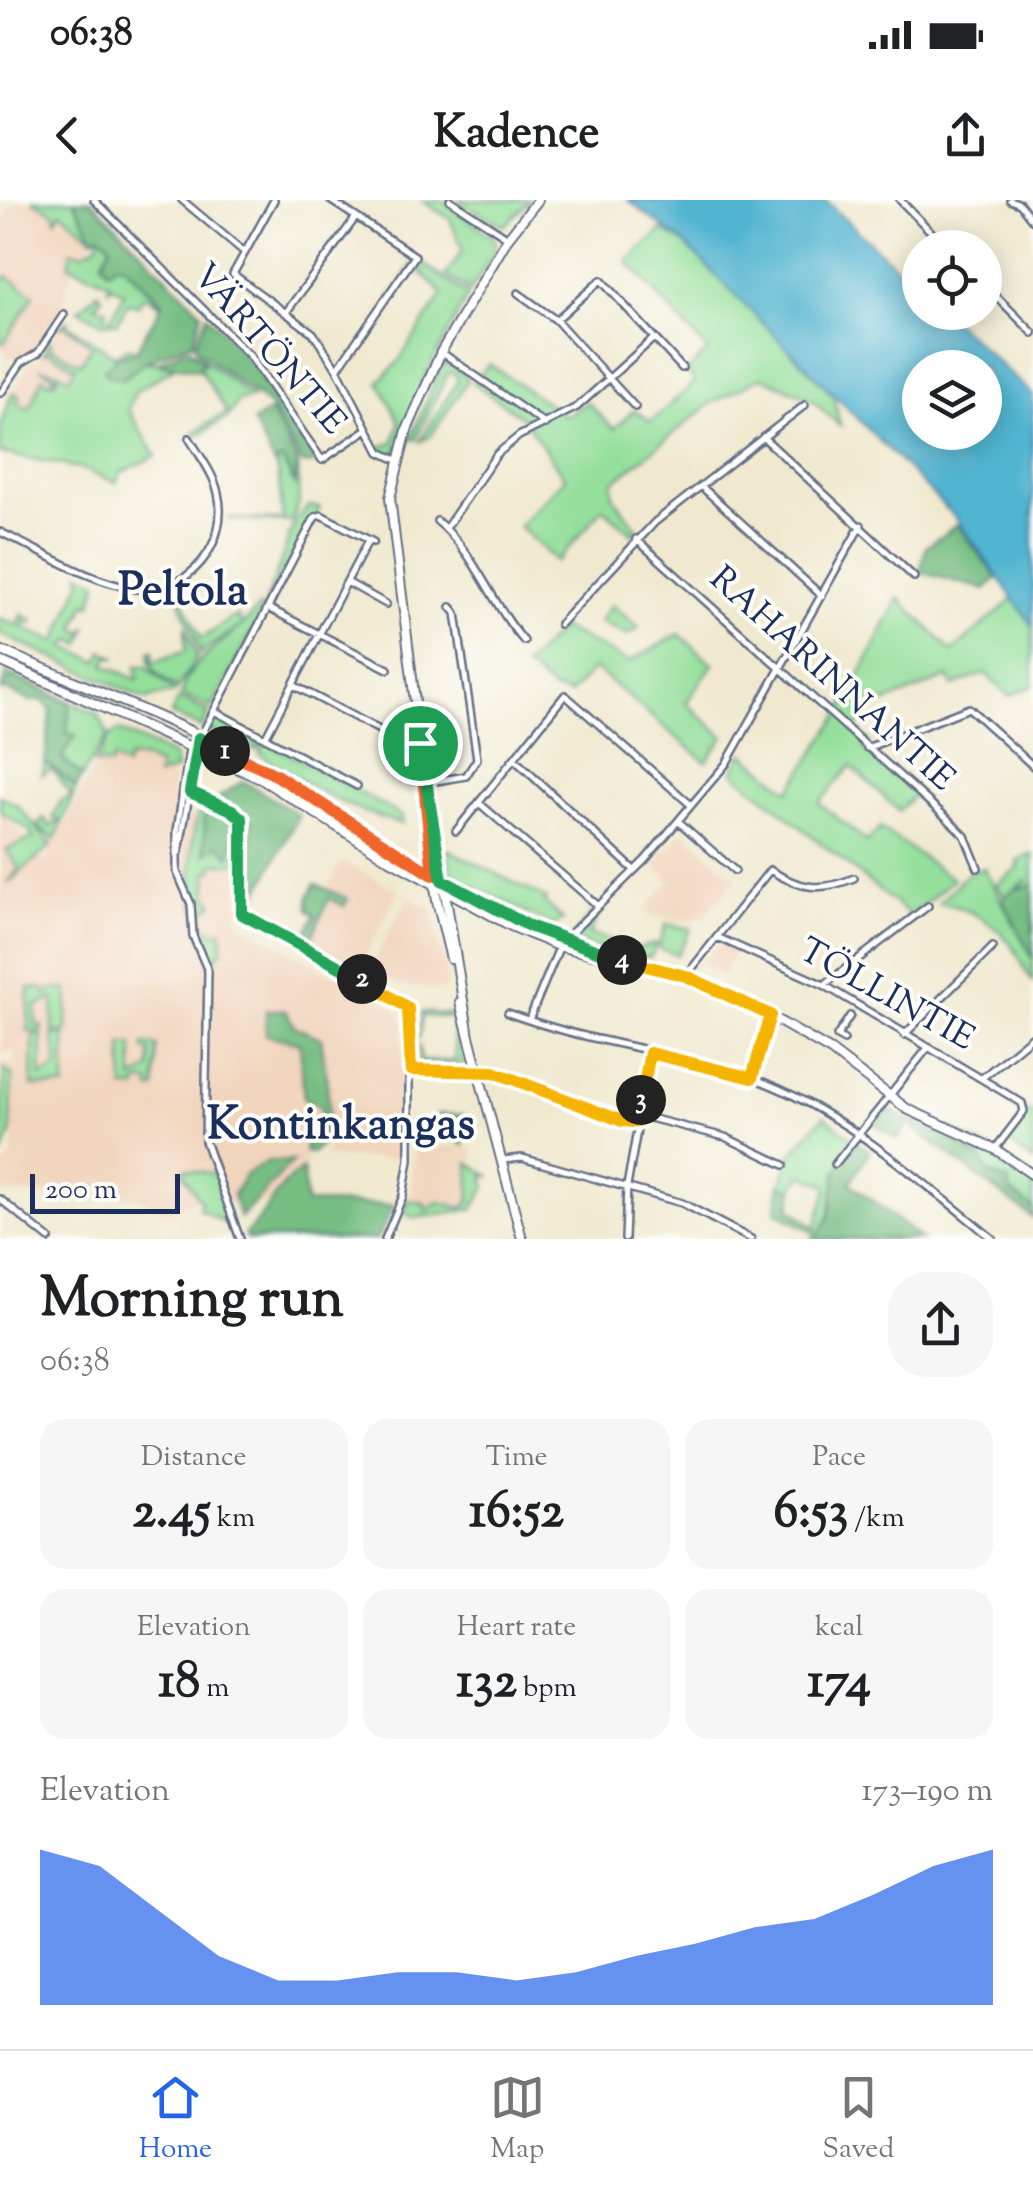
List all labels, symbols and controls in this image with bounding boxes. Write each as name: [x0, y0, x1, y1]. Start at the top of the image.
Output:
text: 06:38: [50, 8, 133, 62]
text: Kadence: [433, 103, 600, 168]
icon: back: [40, 108, 95, 163]
icon: share: [938, 108, 993, 163]
map controls: [902, 230, 1002, 450]
button: locate: [902, 230, 1002, 330]
street label: VÄRTÖNTIE: [179, 253, 357, 447]
button: layers: [902, 350, 1002, 450]
street label: RAHARINNANTIE: [697, 556, 965, 804]
district label: Peltola: [118, 561, 248, 626]
pin: [378, 701, 463, 786]
icon: arrive: [393, 716, 448, 771]
pin: 1: [200, 726, 250, 776]
text: 1: [220, 731, 230, 771]
street label: TÖLLINTIE: [789, 927, 983, 1065]
pin: 4: [597, 935, 647, 985]
text: 4: [615, 940, 629, 980]
pin: 2: [337, 954, 387, 1004]
text: 2: [355, 959, 369, 999]
pin: 3: [616, 1075, 666, 1125]
text: 3: [635, 1080, 647, 1120]
district label: Kontinkangas: [207, 1095, 475, 1160]
scale bar: [30, 1169, 180, 1214]
text: 200 m: [45, 1171, 117, 1211]
text: Morning run: [40, 1262, 344, 1341]
button: share: [888, 1272, 993, 1377]
text: 06:38: [40, 1339, 110, 1385]
text: Distance: [141, 1438, 247, 1478]
text: Time: [485, 1438, 548, 1478]
text: Pace: [812, 1438, 866, 1478]
text: 2.45: [132, 1478, 211, 1550]
text: 16:52: [469, 1478, 564, 1550]
text: 6:53: [774, 1478, 848, 1550]
text: km: [211, 1499, 255, 1539]
text: /km: [848, 1499, 905, 1539]
text: Elevation: [137, 1608, 251, 1648]
text: Heart rate: [457, 1608, 576, 1648]
text: kcal: [815, 1608, 863, 1648]
text: 18: [158, 1648, 200, 1720]
text: 132: [456, 1648, 517, 1720]
text: 174: [807, 1648, 871, 1720]
text: m: [200, 1669, 229, 1709]
text: bpm: [517, 1669, 577, 1709]
text: Elevation: [40, 1769, 170, 1815]
text: 173–190 m: [861, 1769, 993, 1815]
tab: Home: [139, 2070, 212, 2170]
tab: Map: [490, 2070, 545, 2170]
tab: Saved: [822, 2070, 894, 2170]

